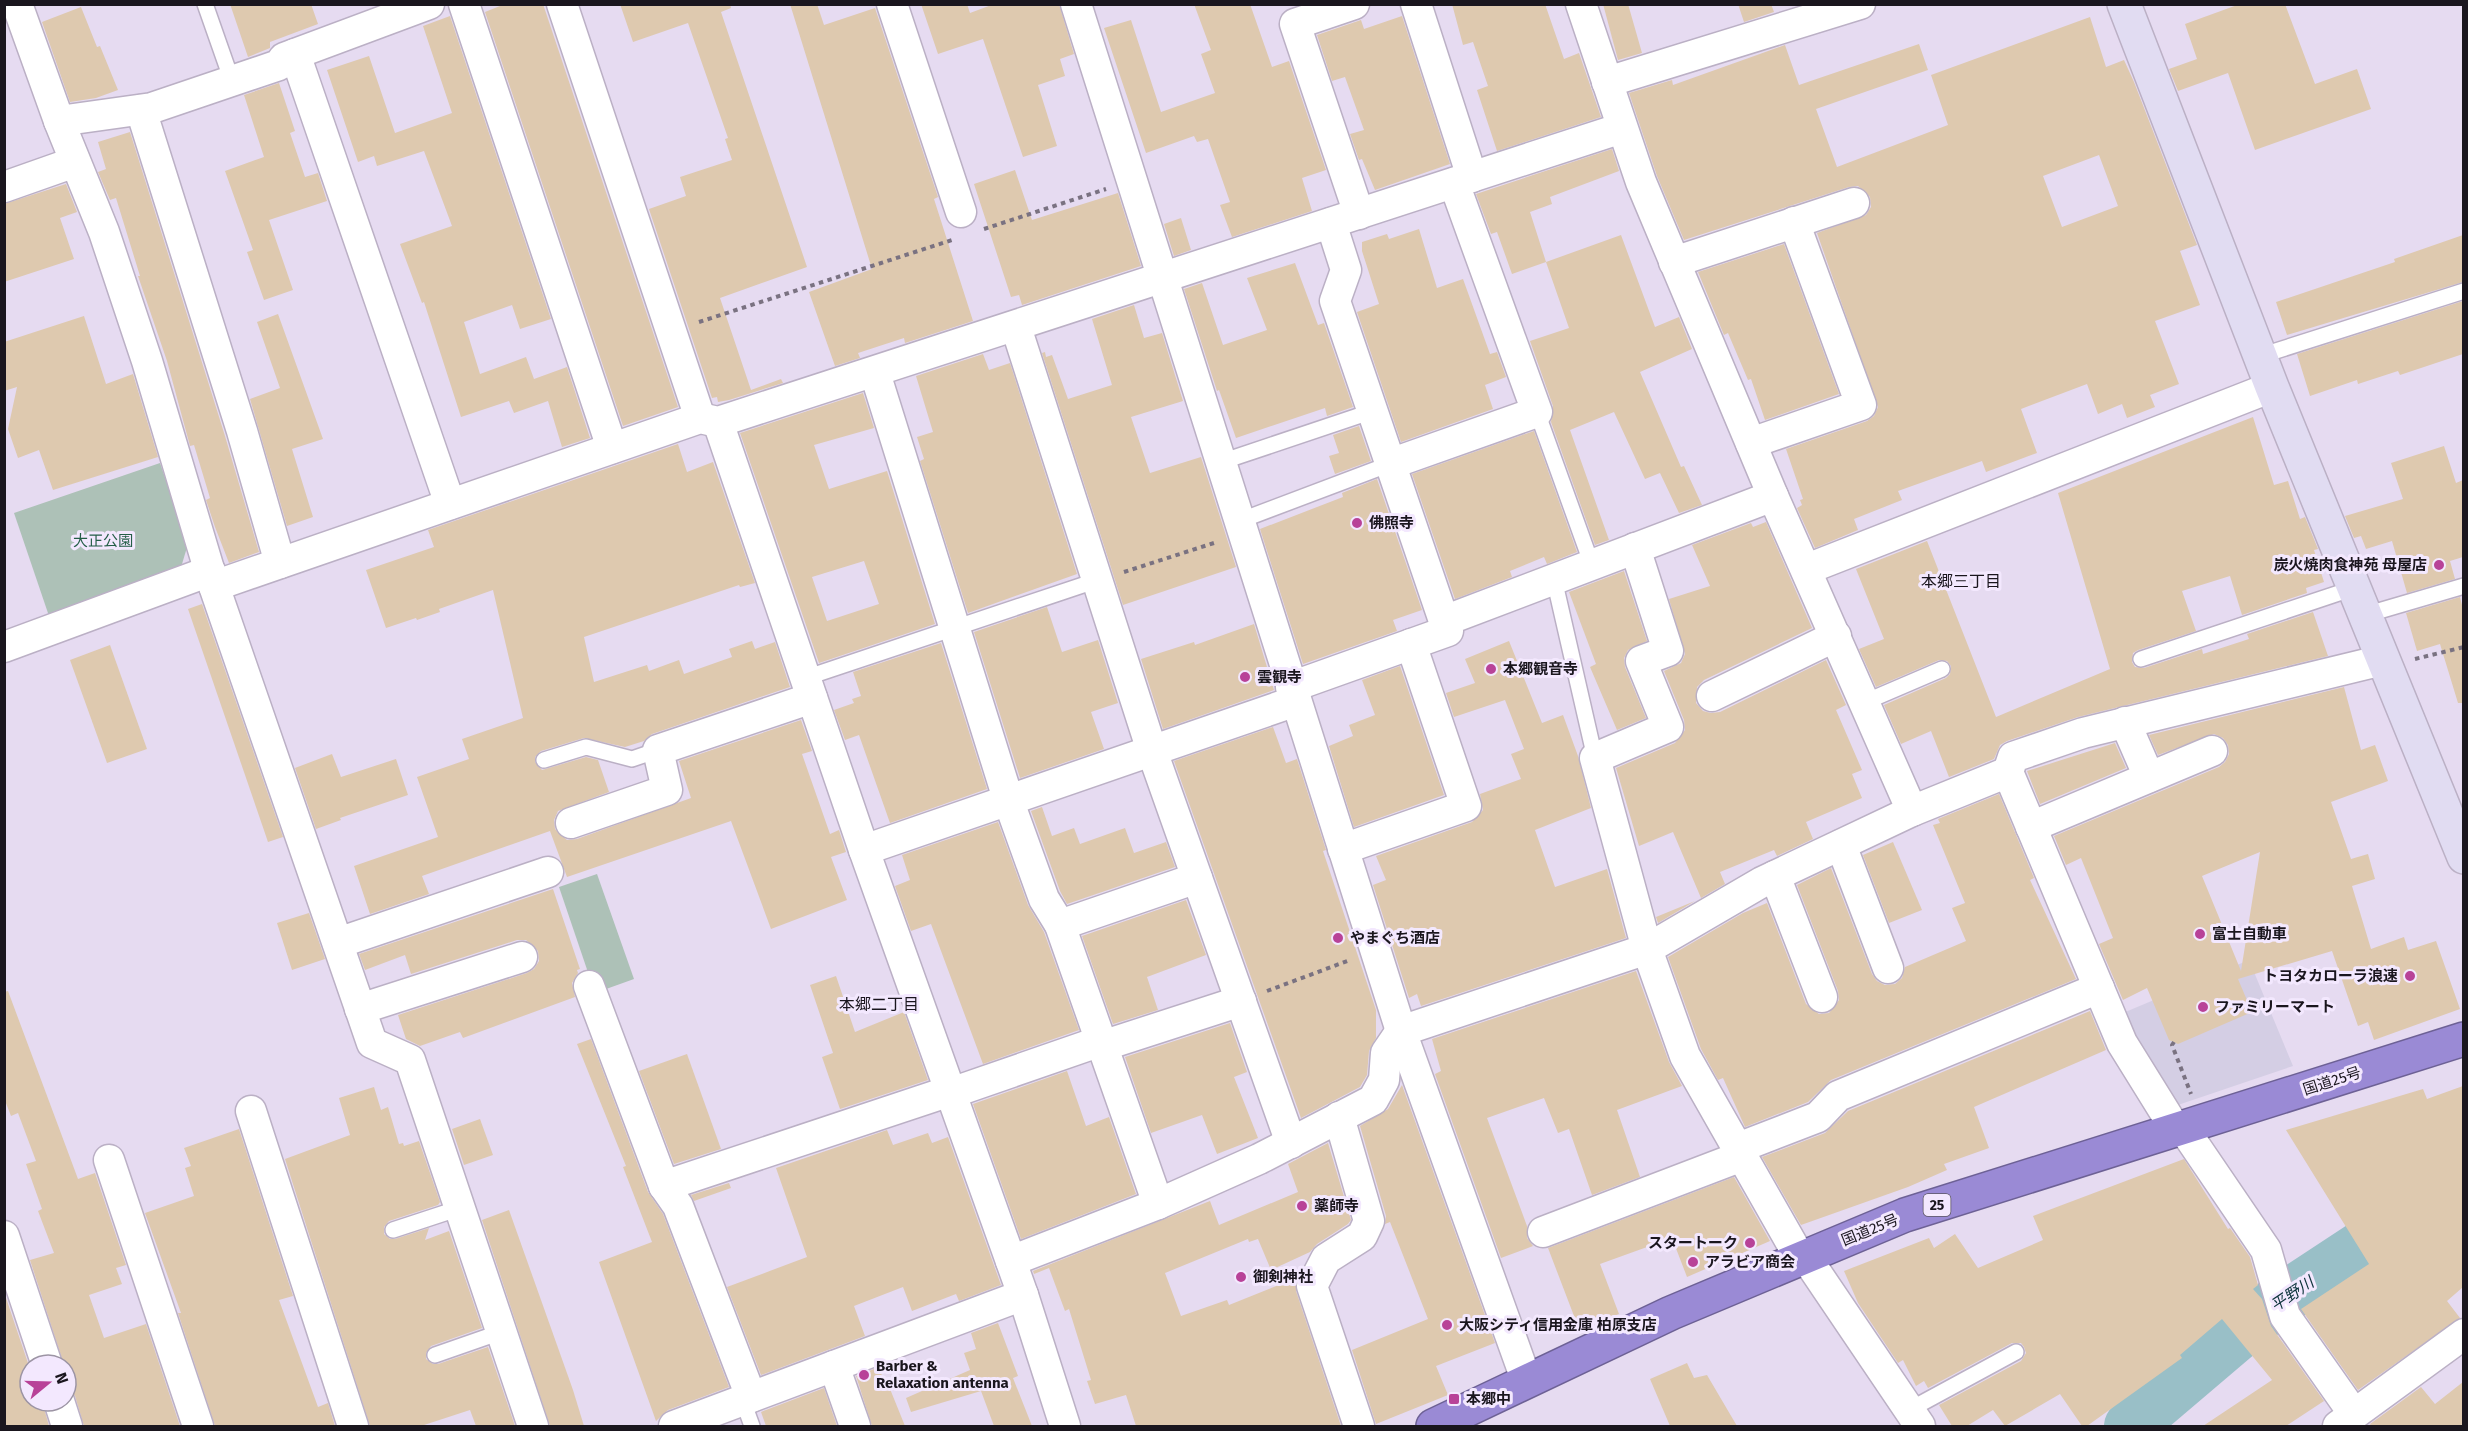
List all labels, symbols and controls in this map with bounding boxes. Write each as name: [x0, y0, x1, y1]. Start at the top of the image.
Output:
place label: 佛照寺: [1369, 514, 1414, 532]
marker: 佛照寺: [1350, 516, 1364, 530]
park label: 大正公園: [73, 532, 133, 550]
place label: 炭火焼肉食神苑 母屋店: [2273, 556, 2427, 574]
marker: 炭火焼肉食神苑 母屋店: [2432, 558, 2446, 572]
district label: 本郷三丁目: [1921, 572, 2001, 591]
place label: 本郷観音寺: [1503, 660, 1578, 678]
marker: 本郷観音寺: [1484, 662, 1498, 676]
place label: 雲観寺: [1257, 668, 1302, 686]
marker: 雲観寺: [1238, 670, 1252, 684]
place label: 富士自動車: [2212, 925, 2287, 943]
marker: 富士自動車: [2193, 927, 2207, 941]
place label: やまぐち酒店: [1350, 929, 1440, 947]
marker: やまぐち酒店: [1331, 931, 1345, 945]
place label: トヨタカローラ浪速: [2263, 967, 2398, 985]
marker: トヨタカローラ浪速: [2403, 969, 2417, 983]
district label: 本郷二丁目: [839, 995, 919, 1014]
place label: ファミリーマート: [2215, 998, 2335, 1016]
marker: ファミリーマート: [2196, 1000, 2210, 1014]
street label: 国道25号: [2301, 1063, 2363, 1099]
road number: 25: [1924, 1194, 1950, 1216]
place label: 薬師寺: [1314, 1197, 1359, 1215]
marker: 薬師寺: [1295, 1199, 1309, 1213]
street label: 国道25号: [1839, 1210, 1901, 1250]
place label: スタートーク: [1648, 1234, 1738, 1252]
marker: スタートーク: [1743, 1236, 1757, 1250]
place label: アラビア商会: [1705, 1253, 1795, 1271]
marker: アラビア商会: [1686, 1255, 1700, 1269]
place label: 御剣神社: [1253, 1268, 1313, 1286]
marker: 御剣神社: [1234, 1270, 1248, 1284]
water label: 平野川: [2267, 1272, 2319, 1315]
place label: 大阪シティ信用金庫 柏原支店: [1459, 1316, 1657, 1334]
marker: 大阪シティ信用金庫 柏原支店: [1440, 1318, 1454, 1332]
north arrow: [18, 1353, 78, 1413]
place label: Barber & Relaxation antenna: [876, 1357, 1009, 1392]
marker: Barber & Relaxation antenna: [857, 1368, 871, 1382]
text: N: [51, 1370, 72, 1386]
place label: 本郷中: [1466, 1390, 1511, 1408]
marker: 本郷中: [1447, 1392, 1461, 1406]

